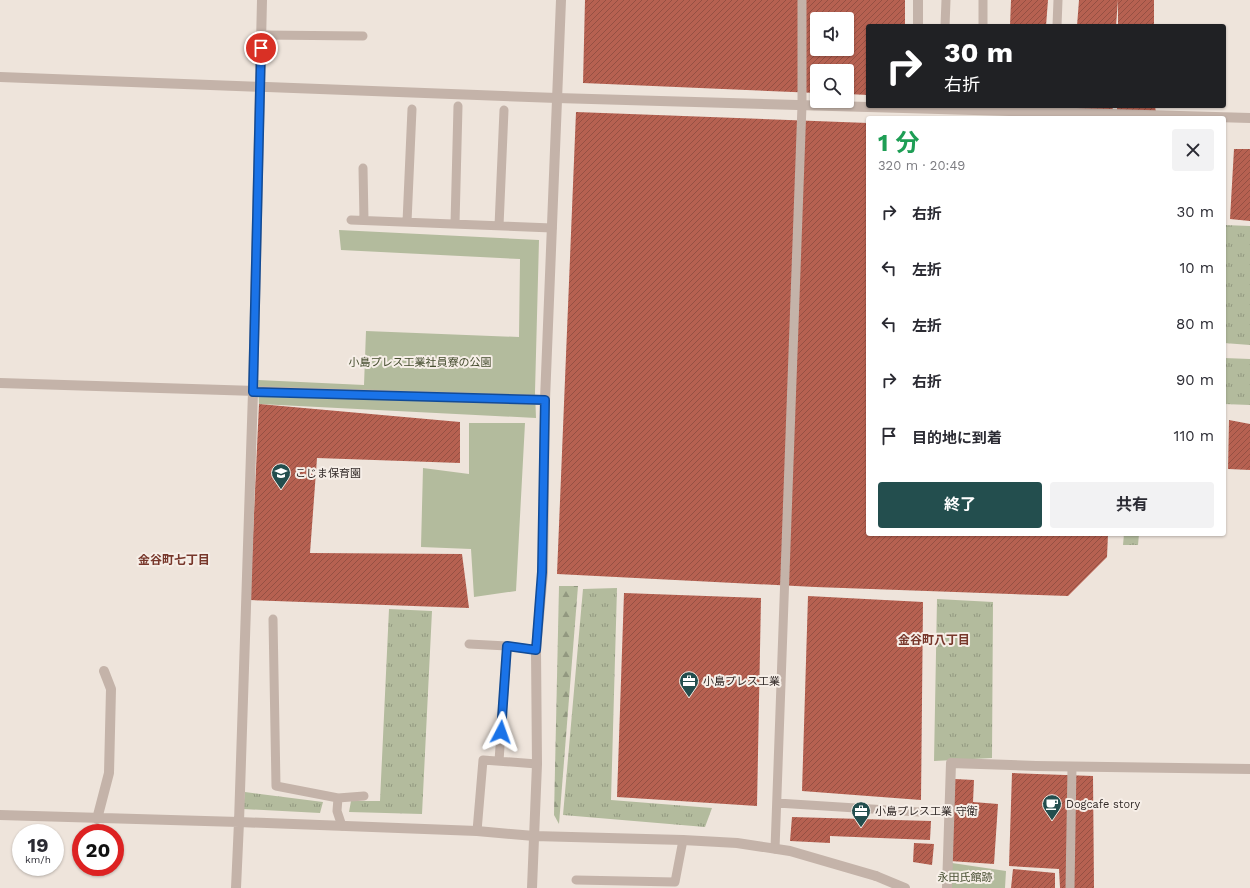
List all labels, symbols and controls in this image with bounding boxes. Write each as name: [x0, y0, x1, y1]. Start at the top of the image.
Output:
map controls: [810, 12, 854, 108]
button: sound: [810, 12, 854, 56]
pin: [244, 31, 278, 65]
text: 30 m: [944, 36, 1013, 69]
icon: arrive: [250, 37, 272, 59]
icon: right: [878, 40, 930, 92]
button: search: [810, 64, 854, 108]
text: 右折: [944, 74, 980, 95]
text: 1 分: [878, 129, 919, 157]
button: close: [1172, 129, 1214, 171]
text: 320 m · 20:49: [878, 158, 965, 173]
icon: right: [878, 201, 900, 223]
text: 30 m: [1177, 203, 1214, 221]
text: 右折: [912, 205, 942, 223]
icon: left: [878, 257, 900, 279]
text: 10 m: [1179, 259, 1214, 277]
text: 左折: [912, 261, 942, 279]
icon: left: [878, 313, 900, 335]
text: 80 m: [1176, 315, 1214, 333]
text: 左折: [912, 317, 942, 335]
park label: 小島プレス工業社員寮の公園: [349, 356, 492, 369]
icon: right: [878, 369, 900, 391]
text: 90 m: [1176, 371, 1214, 389]
text: 右折: [912, 373, 942, 391]
icon: arrive: [878, 425, 900, 447]
text: 110 m: [1174, 427, 1214, 445]
text: 目的地に到着: [912, 429, 1002, 447]
school or university icon: こじま保育園: [270, 462, 292, 490]
place label: こじま保育園: [295, 467, 361, 480]
button: 終了: [878, 482, 1042, 528]
button: 共有: [1050, 482, 1214, 528]
district label: 金谷町七丁目: [138, 553, 210, 567]
district label: 金谷町八丁目: [898, 633, 970, 647]
office icon: 小島プレス工業: [678, 670, 700, 698]
place label: 小島プレス工業: [703, 675, 780, 688]
position arrow: [480, 711, 522, 753]
cafe icon: Dogcafe story: [1041, 793, 1063, 821]
place label: Dogcafe story: [1066, 798, 1140, 811]
office icon: 小島プレス工業 守衛: [850, 800, 872, 828]
place label: 小島プレス工業 守衛: [875, 805, 978, 818]
speed limit sign: 20: [72, 824, 124, 876]
text: 19: [28, 833, 48, 857]
text: km/h: [25, 854, 51, 865]
park label: 永田氏館跡: [938, 871, 993, 884]

